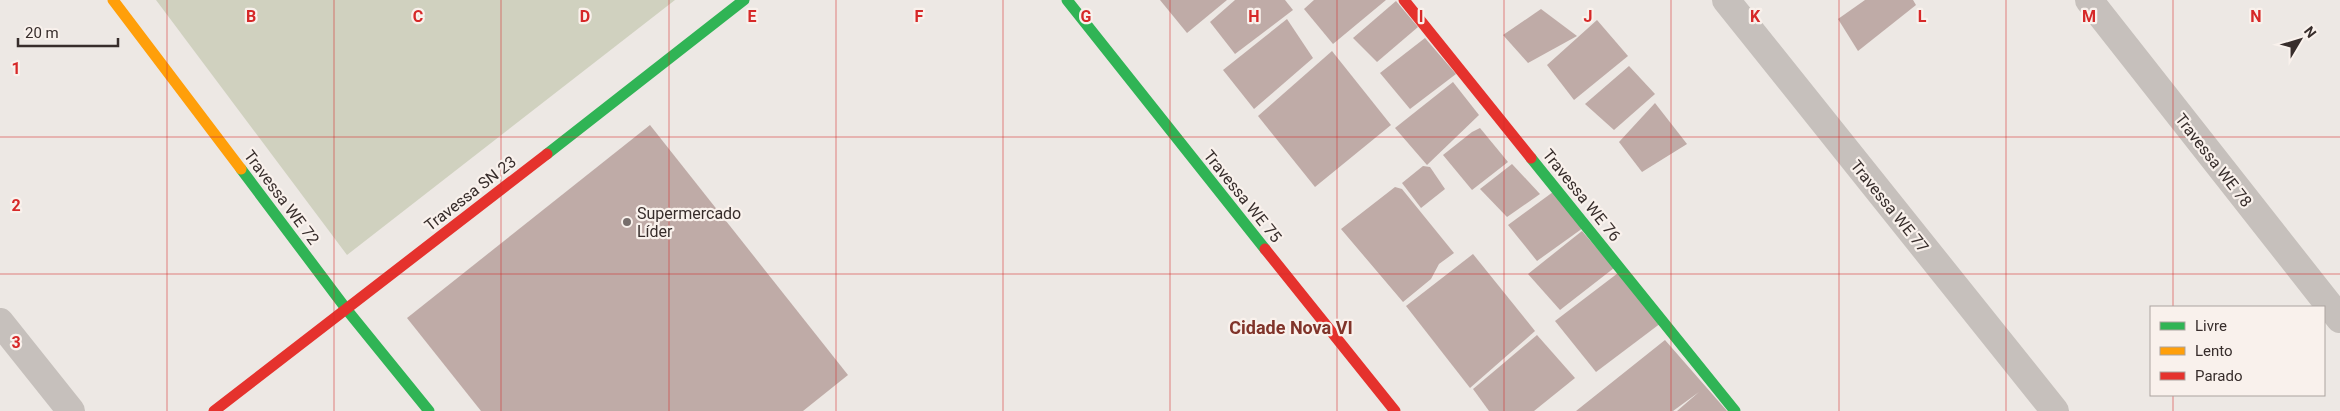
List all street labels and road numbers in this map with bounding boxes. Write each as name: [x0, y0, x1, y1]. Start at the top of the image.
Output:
street label: Travessa WE 78: [2171, 110, 2256, 211]
street label: Travessa WE 76: [1539, 145, 1625, 245]
street label: Travessa WE 72: [240, 146, 323, 248]
street label: Travessa WE 75: [1200, 146, 1286, 246]
street label: Travessa SN 23: [421, 152, 520, 235]
street label: Travessa WE 77: [1847, 156, 1933, 256]

